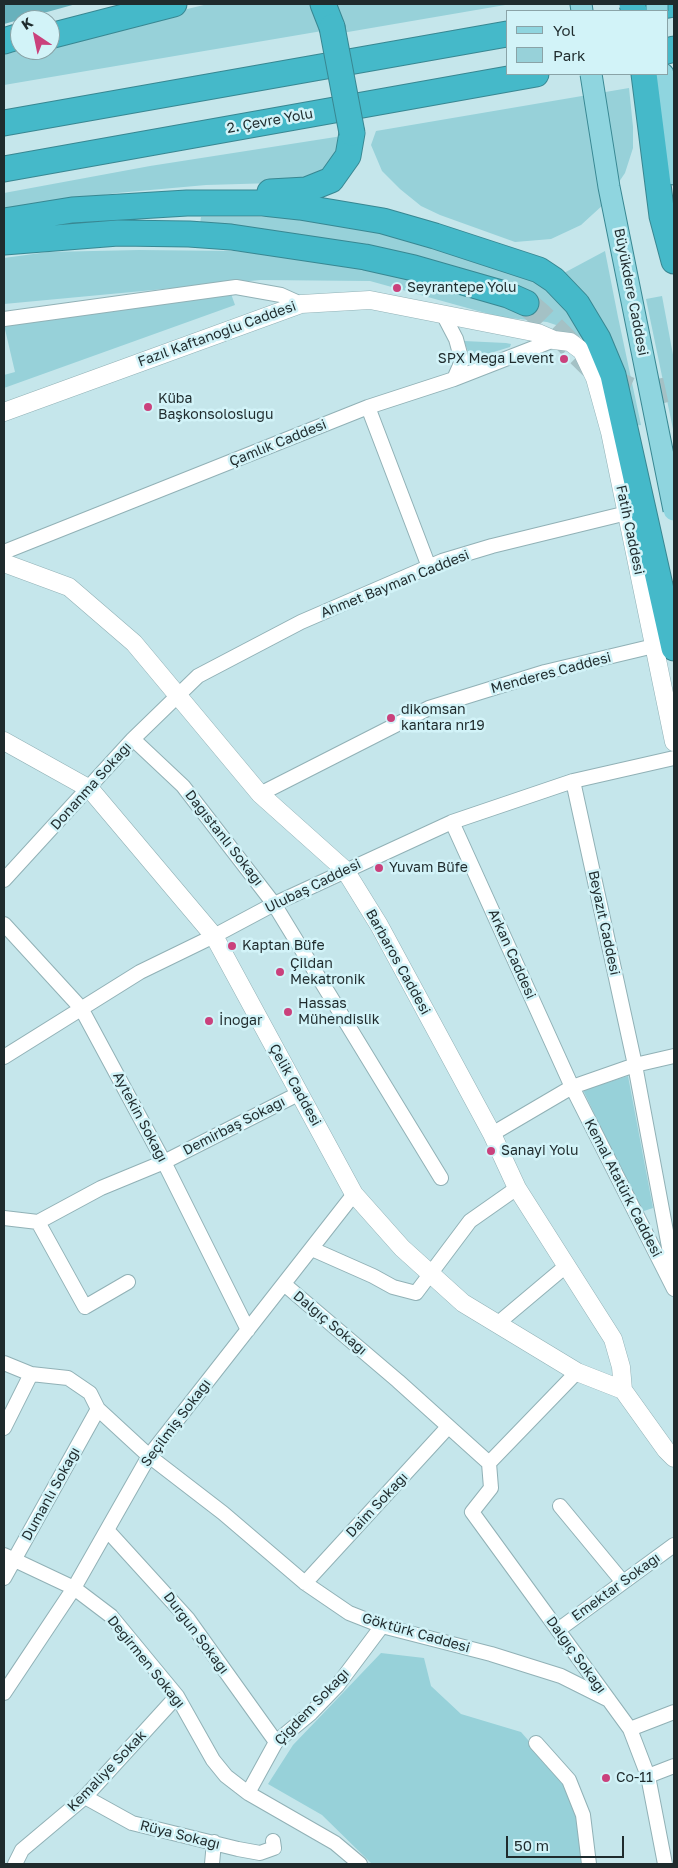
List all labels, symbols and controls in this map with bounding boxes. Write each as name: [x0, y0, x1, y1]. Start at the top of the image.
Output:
north arrow: [10, 10, 60, 60]
legend: [506, 10, 668, 75]
text: K: [18, 13, 36, 33]
text: Yol: [553, 21, 575, 39]
text: Park: [553, 46, 585, 64]
street label: 2. Çevre Yolu: [226, 105, 314, 137]
street label: Büyükdere Caddesi: [610, 227, 652, 357]
place label: Seyrantepe Yolu: [407, 280, 516, 296]
marker: Seyrantepe Yolu: [391, 282, 403, 294]
street label: Fazıl Kaftanoğlu Caddesi: [136, 298, 298, 370]
place label: SPX Mega Levent: [438, 351, 554, 367]
marker: SPX Mega Levent: [558, 353, 570, 365]
place label: Küba Başkonsolosluğu: [158, 391, 273, 424]
marker: Küba Başkonsolosluğu: [142, 401, 154, 413]
street label: Çamlık Caddesi: [227, 416, 329, 470]
street label: Fatih Caddesi: [612, 484, 648, 576]
street label: Ahmet Bayman Caddesi: [318, 546, 472, 622]
street label: Menderes Caddesi: [489, 649, 613, 697]
place label: dikomsan kantara nr19: [401, 702, 485, 734]
marker: dikomsan kantara nr19: [385, 712, 397, 724]
street label: Donanma Sokağı: [47, 739, 135, 833]
street label: Dağıstanlı Sokağı: [181, 787, 267, 889]
street label: Ulubaş Caddesi: [262, 856, 364, 916]
place label: Yuvam Büfe: [389, 860, 468, 876]
marker: Yuvam Büfe: [373, 862, 385, 874]
street label: Beyazıt Caddesi: [585, 869, 623, 977]
street label: Barbaros Caddesi: [362, 906, 434, 1018]
street label: Arkan Caddesi: [485, 906, 539, 1002]
place label: Kaptan Büfe: [242, 938, 325, 954]
marker: Kaptan Büfe: [226, 940, 238, 952]
place label: Çildan Mekatronik: [290, 956, 365, 989]
marker: Çildan Mekatronik: [274, 966, 286, 978]
place label: Hassas Mühendislik: [298, 996, 380, 1028]
marker: Hassas Mühendislik: [282, 1006, 294, 1018]
place label: İnogar: [219, 1013, 262, 1029]
marker: İnogar: [203, 1015, 215, 1027]
street label: Çelik Caddesi: [266, 1041, 324, 1129]
street label: Aytekin Sokağı: [109, 1069, 171, 1165]
street label: Demirbaş Sokağı: [180, 1093, 288, 1159]
street label: Kemal Atatürk Caddesi: [581, 1116, 665, 1260]
place label: Sanayi Yolu: [501, 1143, 578, 1159]
marker: Sanayi Yolu: [485, 1145, 497, 1157]
street label: Dalgıç Sokağı: [290, 1287, 370, 1359]
street label: Seçilmiş Sokağı: [138, 1376, 214, 1470]
street label: Dumanlı Sokağı: [18, 1444, 84, 1544]
street label: Daim Sokağı: [343, 1469, 411, 1541]
street label: Emektar Sokağı: [569, 1549, 663, 1625]
street label: Durgun Sokağı: [160, 1589, 232, 1677]
street label: Göktürk Caddesi: [360, 1610, 472, 1656]
street label: Değirmen Sokağı: [104, 1613, 188, 1711]
street label: Dalgıç Sokağı: [542, 1613, 610, 1697]
street label: Çiğdem Sokağı: [271, 1665, 353, 1749]
street label: Kemaliye Sokak: [64, 1727, 150, 1815]
place label: Co-11: [616, 1770, 653, 1786]
marker: Co-11: [600, 1772, 612, 1784]
street label: Rüya Sokağı: [138, 1817, 222, 1853]
scale bar: [508, 1826, 626, 1858]
text: 50 m: [514, 1836, 549, 1854]

